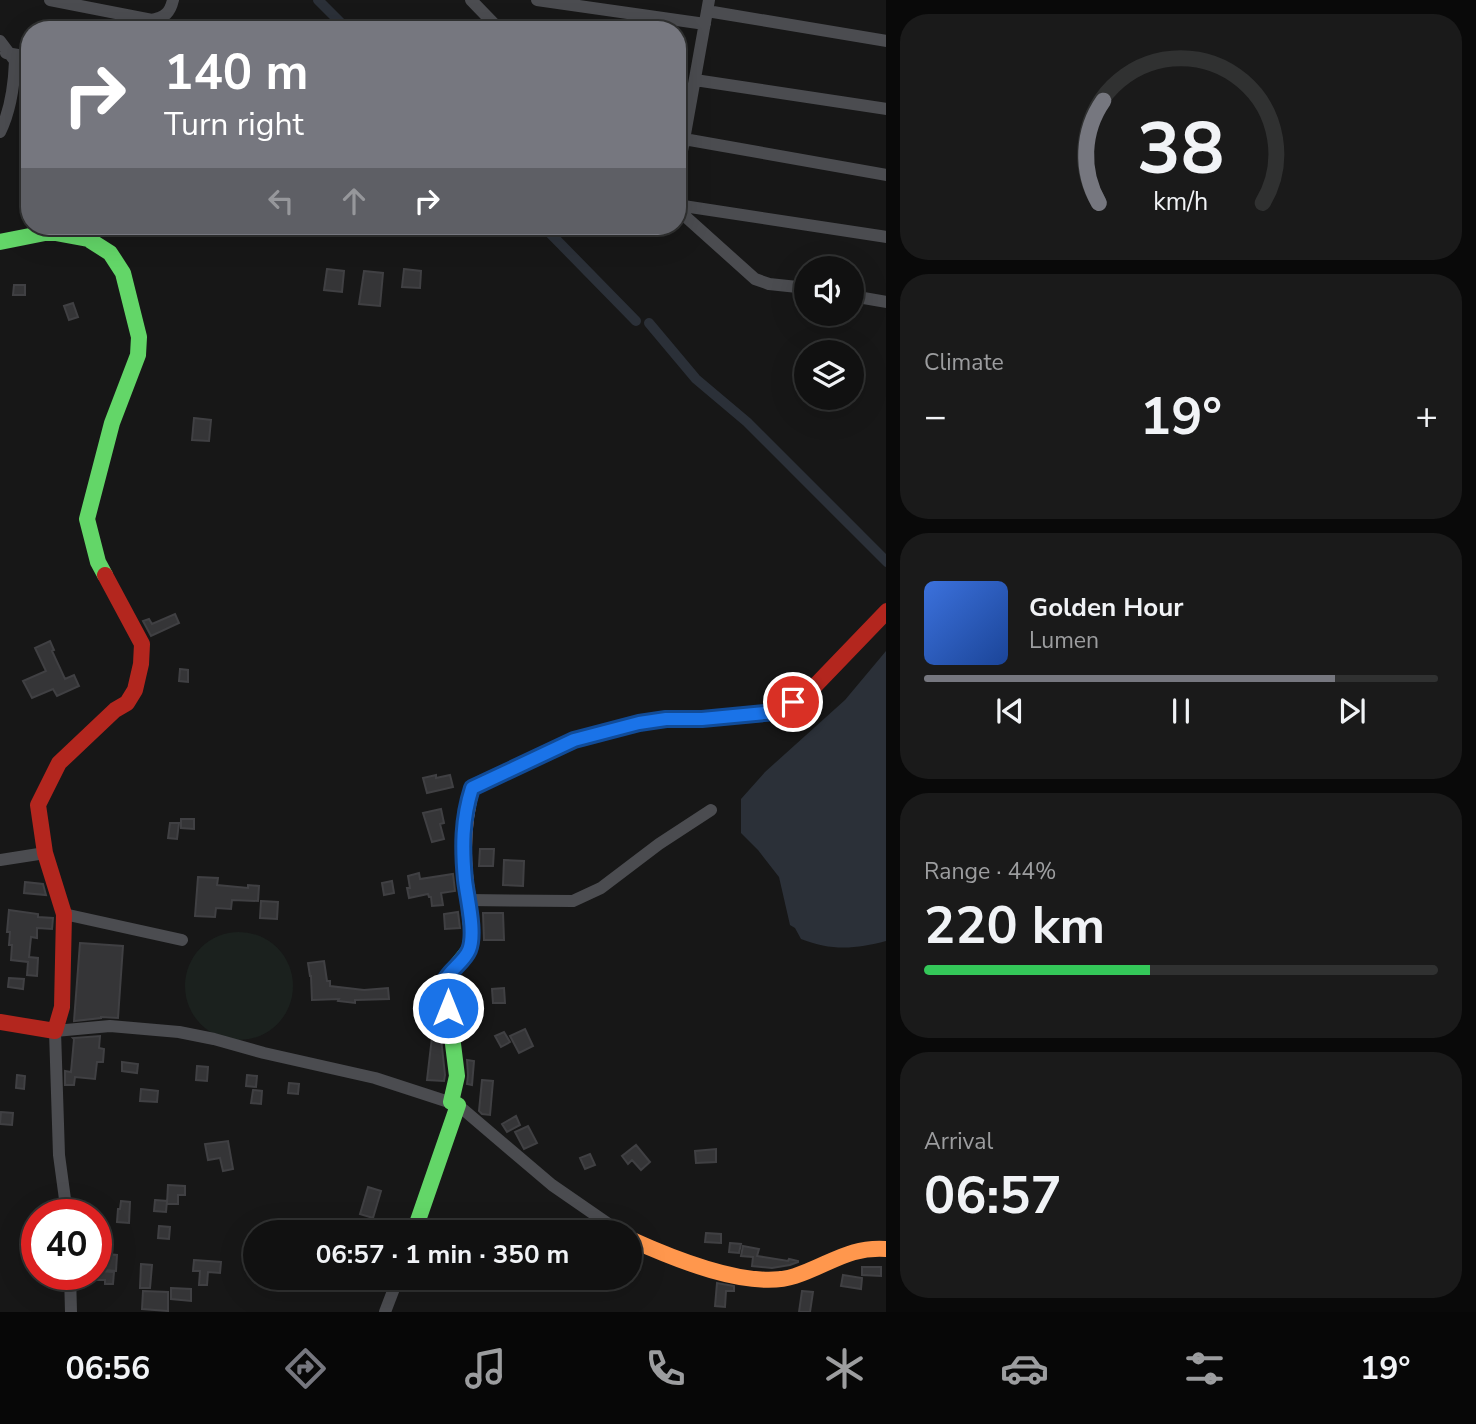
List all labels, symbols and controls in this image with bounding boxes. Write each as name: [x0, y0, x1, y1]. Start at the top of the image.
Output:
text: 140 m: [164, 39, 308, 106]
icon: right: [49, 49, 140, 140]
text: 38: [1137, 99, 1225, 199]
text: Turn right: [164, 103, 304, 146]
icon: left: [262, 182, 300, 220]
icon: ahead: [335, 182, 373, 220]
icon: right: [408, 182, 446, 220]
text: km/h: [1153, 185, 1209, 219]
map controls: [794, 256, 864, 410]
button: sound: [794, 256, 864, 326]
button: layers: [794, 340, 864, 410]
text: Climate: [924, 347, 1004, 378]
text: 19°: [1140, 381, 1222, 452]
text: −: [924, 391, 947, 442]
text: +: [1415, 391, 1438, 442]
text: Golden Hour: [1029, 590, 1184, 625]
text: Lumen: [1029, 625, 1099, 656]
pin: [763, 672, 823, 732]
icon: arrive: [774, 683, 812, 721]
icon: previous: [991, 692, 1029, 730]
icon: pause: [1162, 692, 1200, 730]
icon: next: [1333, 692, 1371, 730]
text: Range · 44%: [924, 856, 1056, 887]
text: 220 km: [924, 890, 1105, 961]
position arrow: [411, 971, 485, 1045]
text: Arrival: [924, 1126, 993, 1157]
text: 06:57: [924, 1160, 1062, 1231]
speed limit sign: 40: [21, 1199, 112, 1290]
text: 06:57 · 1 min · 350 m: [316, 1237, 569, 1272]
icon: directions: [281, 1344, 330, 1393]
icon: music: [461, 1344, 510, 1393]
icon: phone: [641, 1344, 690, 1393]
icon: climate: [820, 1344, 869, 1393]
icon: car: [1000, 1344, 1049, 1393]
icon: filters: [1180, 1344, 1229, 1393]
text: 06:56: [65, 1347, 150, 1390]
text: 19°: [1360, 1347, 1410, 1390]

